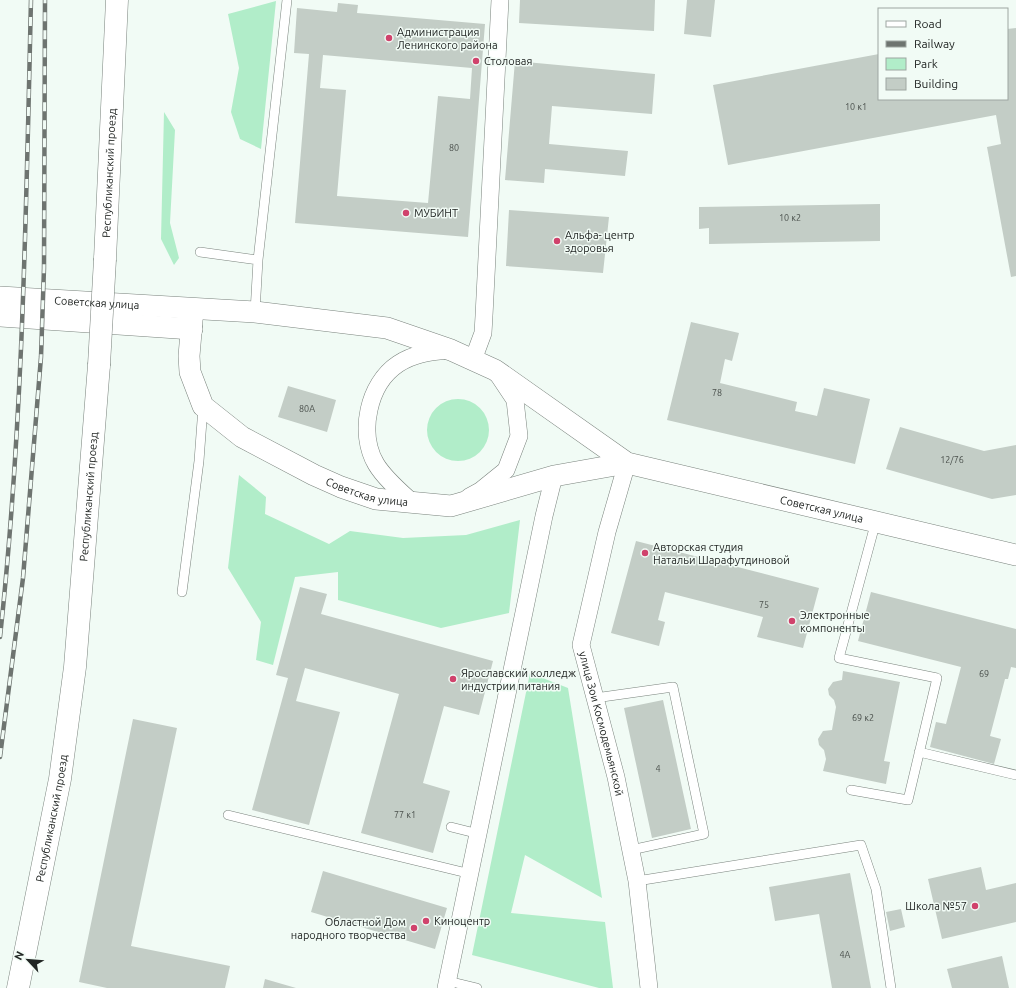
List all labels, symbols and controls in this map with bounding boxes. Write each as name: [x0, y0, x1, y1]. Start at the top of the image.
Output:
legend: [878, 8, 1008, 100]
text: Road: [914, 17, 942, 30]
place label: Администрация Ленинского района: [397, 26, 498, 51]
marker: Администрация Ленинского района: [384, 33, 394, 43]
text: Railway: [914, 37, 955, 50]
place label: Столовая: [484, 55, 532, 67]
marker: Столовая: [471, 56, 481, 66]
text: Park: [914, 57, 938, 70]
text: Building: [914, 77, 958, 90]
house number: 10 к1: [845, 102, 867, 112]
street label: Республиканский проезд: [100, 107, 118, 238]
house number: 80: [449, 143, 459, 153]
place label: МУБИНТ: [414, 207, 458, 219]
marker: МУБИНТ: [401, 208, 411, 218]
house number: 10 к2: [779, 213, 801, 223]
place label: Альфа- центр здоровья: [565, 229, 634, 254]
marker: Альфа- центр здоровья: [552, 236, 562, 246]
street label: Советская улица: [54, 294, 140, 311]
house number: 78: [712, 388, 722, 398]
house number: 80А: [299, 404, 315, 414]
street label: Республиканский проезд: [77, 431, 100, 562]
house number: 12/76: [940, 455, 964, 465]
street label: Советская улица: [324, 475, 409, 508]
street label: Советская улица: [779, 493, 865, 525]
place label: Авторская студия Натальи Шарафутдиновой: [653, 541, 790, 566]
marker: Авторская студия Натальи Шарафутдиновой: [640, 548, 650, 558]
house number: 75: [759, 600, 769, 610]
place label: Электронные компоненты: [800, 609, 870, 634]
marker: Электронные компоненты: [787, 616, 797, 626]
street label: улица Зои Космодемьянской: [577, 650, 626, 797]
place label: Ярославский колледж индустрии питания: [461, 667, 576, 692]
house number: 69: [979, 669, 989, 679]
marker: Ярославский колледж индустрии питания: [448, 674, 458, 684]
house number: 69 к2: [852, 713, 874, 723]
street label: Республиканский проезд: [33, 753, 69, 883]
house number: 4: [655, 764, 661, 774]
house number: 77 к1: [394, 810, 416, 820]
place label: Школа №57: [905, 900, 967, 912]
marker: Школа №57: [970, 901, 980, 911]
place label: Киноцентр: [434, 915, 490, 927]
place label: Областной Дом народного творчества: [291, 916, 406, 941]
marker: Киноцентр: [421, 916, 431, 926]
marker: Областной Дом народного творчества: [409, 923, 419, 933]
north arrow: [8, 940, 48, 980]
text: N: [12, 949, 26, 962]
house number: 4А: [840, 950, 851, 960]

